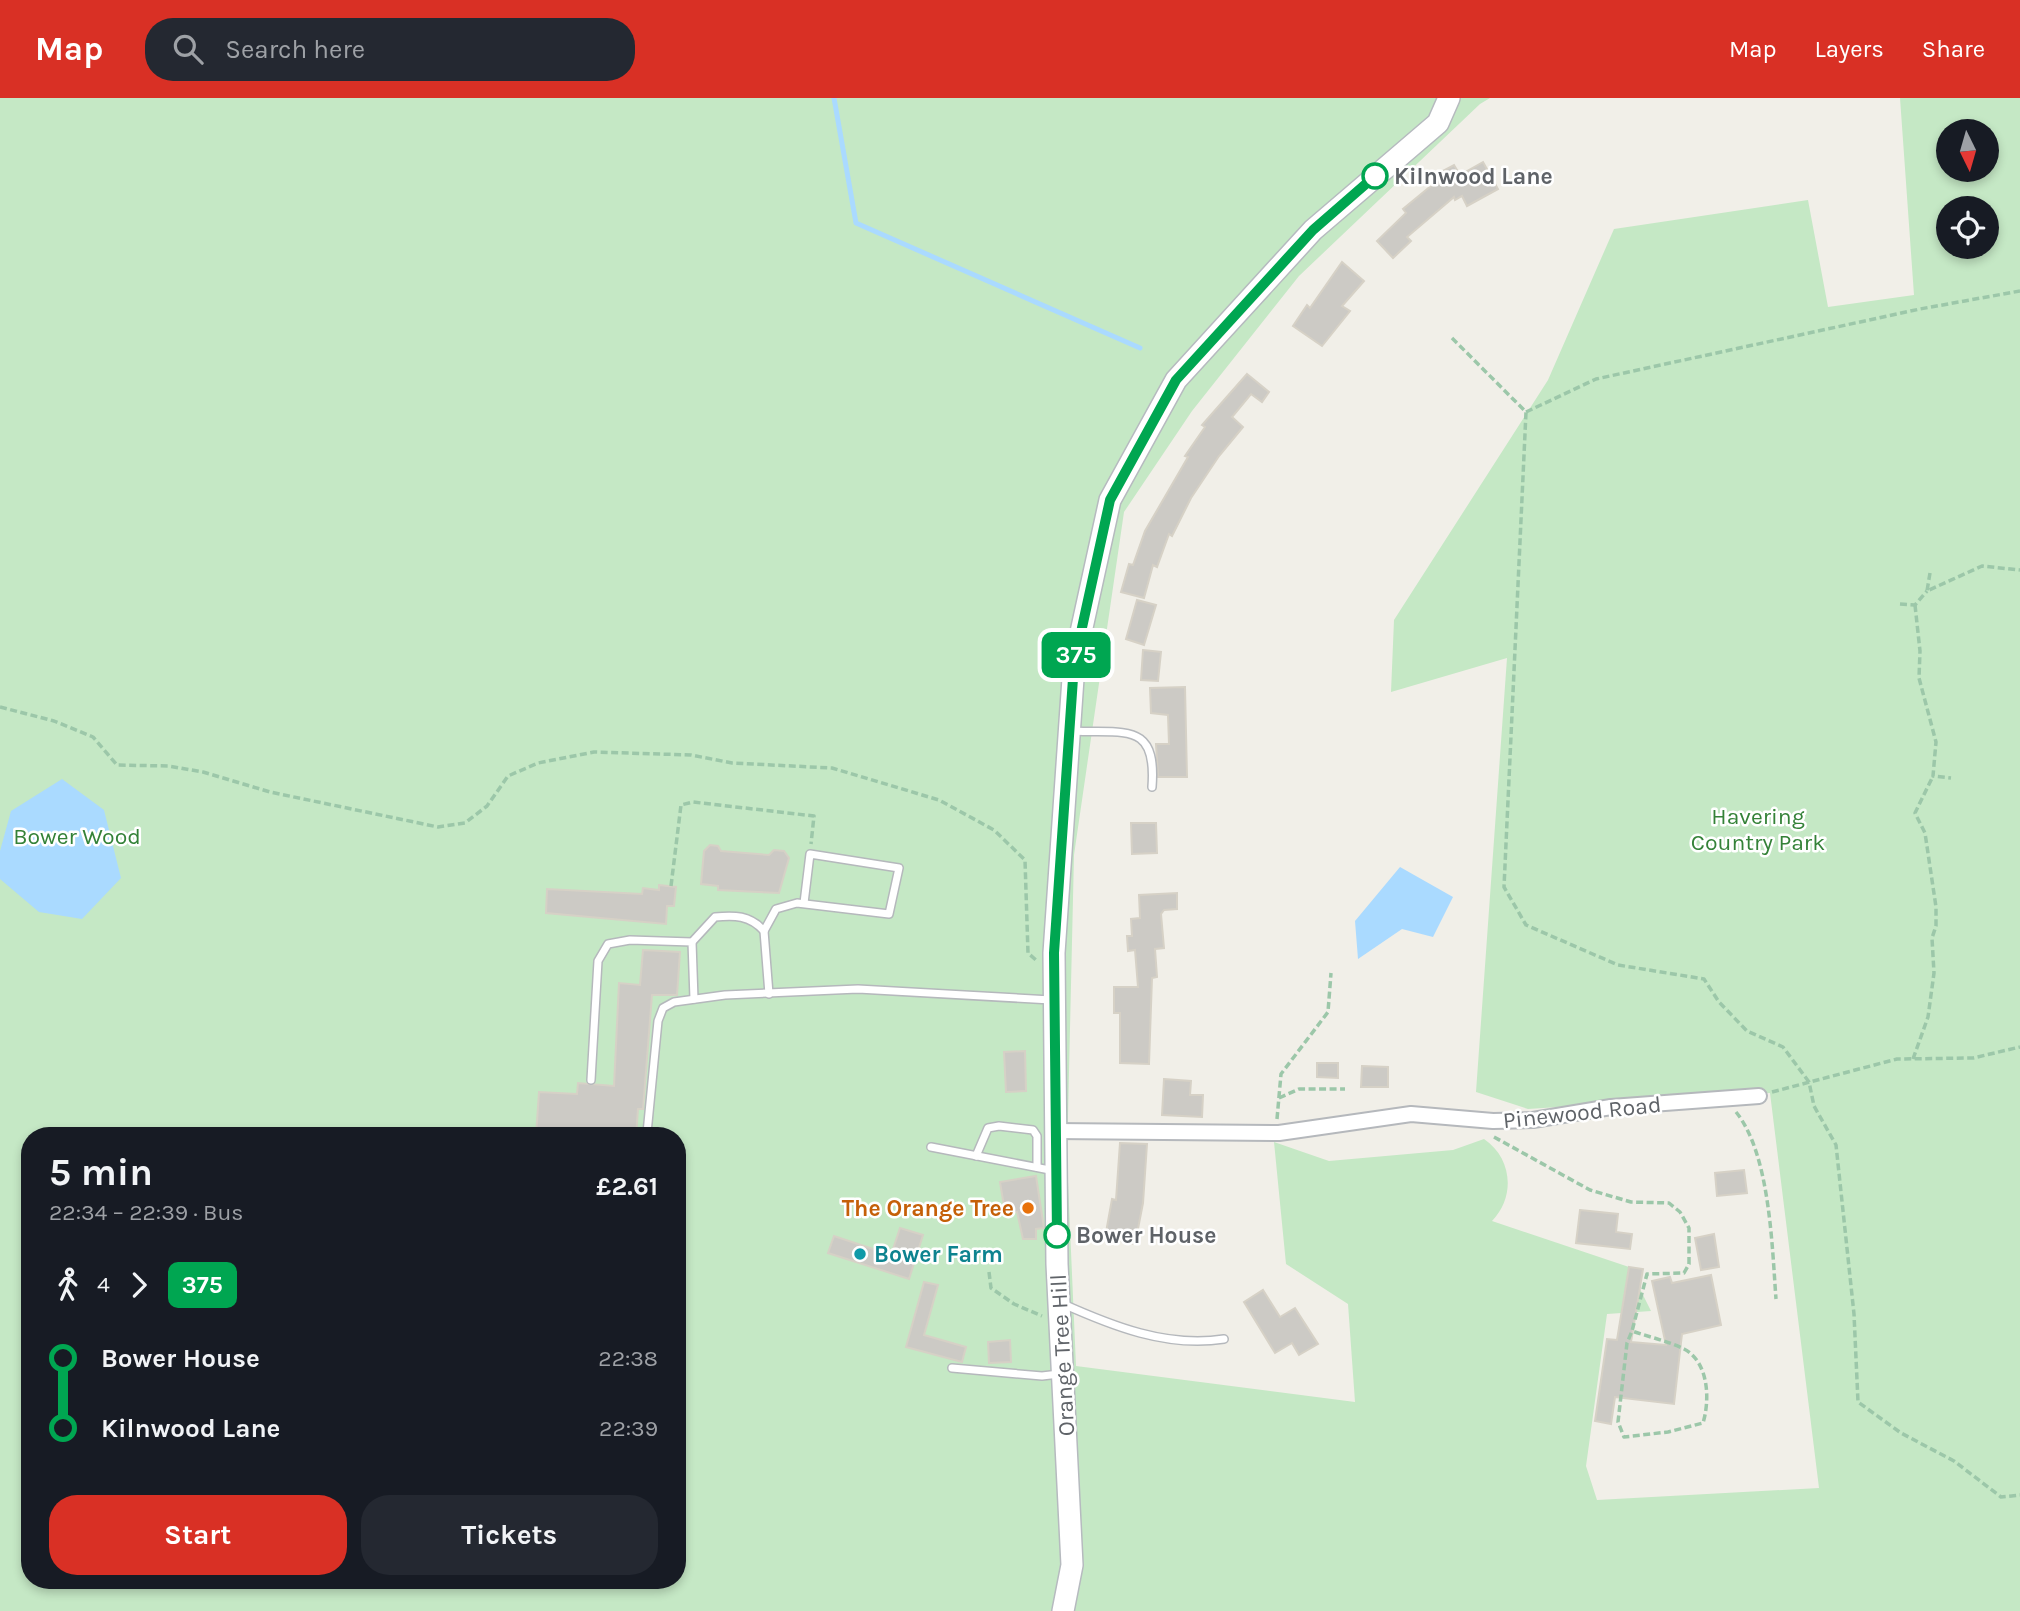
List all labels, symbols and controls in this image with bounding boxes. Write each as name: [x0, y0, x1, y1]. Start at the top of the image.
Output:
search box: [145, 18, 635, 81]
text: Map: [35, 30, 103, 68]
icon: search: [169, 30, 207, 68]
text: Search here: [225, 34, 365, 65]
text: Map: [1729, 35, 1777, 63]
text: Layers: [1815, 35, 1884, 63]
text: Share: [1922, 35, 1985, 63]
north arrow: [1936, 119, 1998, 182]
map controls: [1936, 119, 1999, 259]
marker: Kilnwood Lane: [1362, 163, 1388, 189]
place label: Kilnwood Lane: [1394, 163, 1553, 190]
button: locate: [1936, 196, 1999, 259]
line badge: 375: [1036, 632, 1116, 678]
text: 375: [1056, 641, 1096, 669]
park label: Havering Country Park: [1691, 803, 1825, 856]
park label: Bower Wood: [13, 823, 141, 850]
street label: Pinewood Road: [1502, 1091, 1663, 1134]
text: 5 min: [49, 1150, 153, 1195]
text: £2.61: [596, 1171, 658, 1202]
place label: The Orange Tree: [842, 1195, 1014, 1222]
text: 22:34 – 22:39 · Bus: [49, 1199, 243, 1226]
marker: The Orange Tree: [1020, 1200, 1036, 1216]
marker: Bower House: [1044, 1222, 1070, 1248]
place label: Bower House: [1076, 1222, 1216, 1249]
place label: Bower Farm: [874, 1241, 1003, 1268]
marker: Bower Farm: [852, 1246, 868, 1262]
icon: walk: [49, 1266, 87, 1304]
icon: forward: [120, 1266, 158, 1304]
text: 4: [97, 1271, 110, 1298]
text: 375: [182, 1271, 223, 1299]
street label: Orange Tree Hill: [1045, 1273, 1080, 1437]
text: Bower House: [101, 1343, 260, 1374]
text: 22:38: [598, 1345, 658, 1372]
text: Kilnwood Lane: [101, 1413, 280, 1444]
text: 22:39: [599, 1415, 658, 1442]
button: Start: [49, 1495, 347, 1575]
button: Tickets: [361, 1495, 658, 1575]

